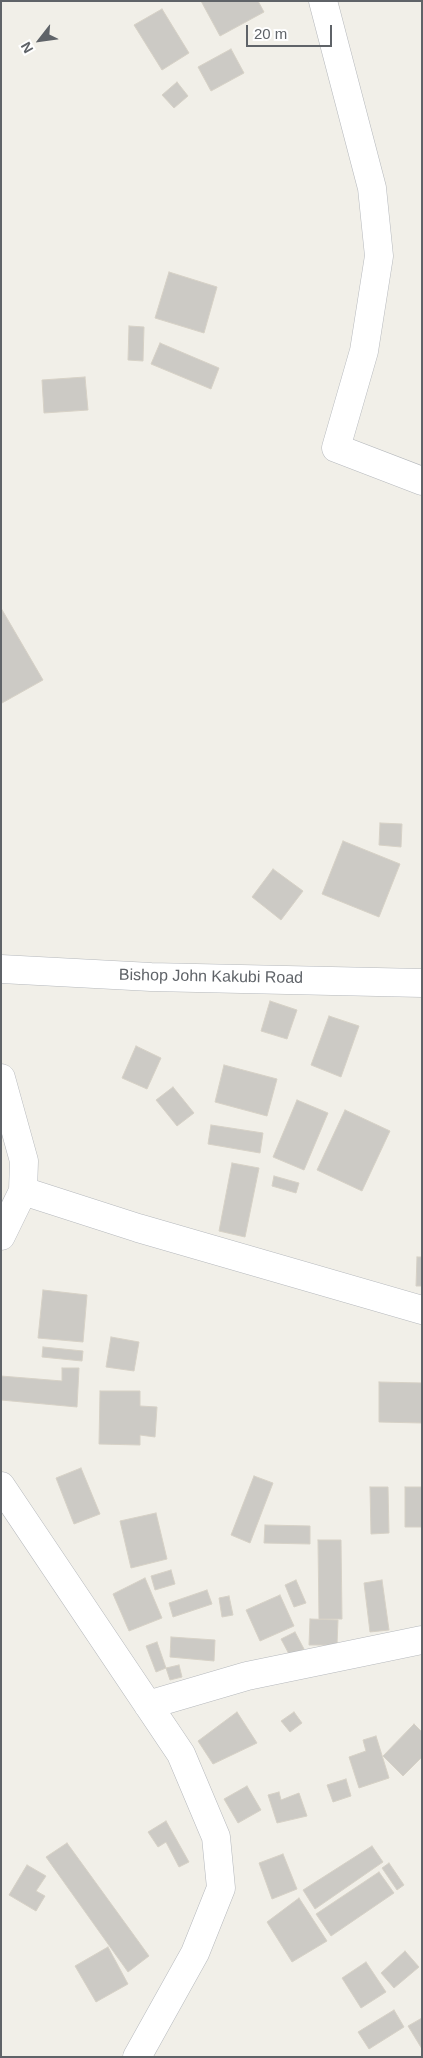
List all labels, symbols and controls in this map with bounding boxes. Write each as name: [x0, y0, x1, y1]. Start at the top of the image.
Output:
north arrow: [15, 15, 65, 65]
scale bar: [248, 15, 334, 47]
text: 20 m: [254, 25, 287, 42]
text: N: [18, 39, 36, 56]
street label: Bishop John Kakubi Road: [119, 966, 303, 988]

